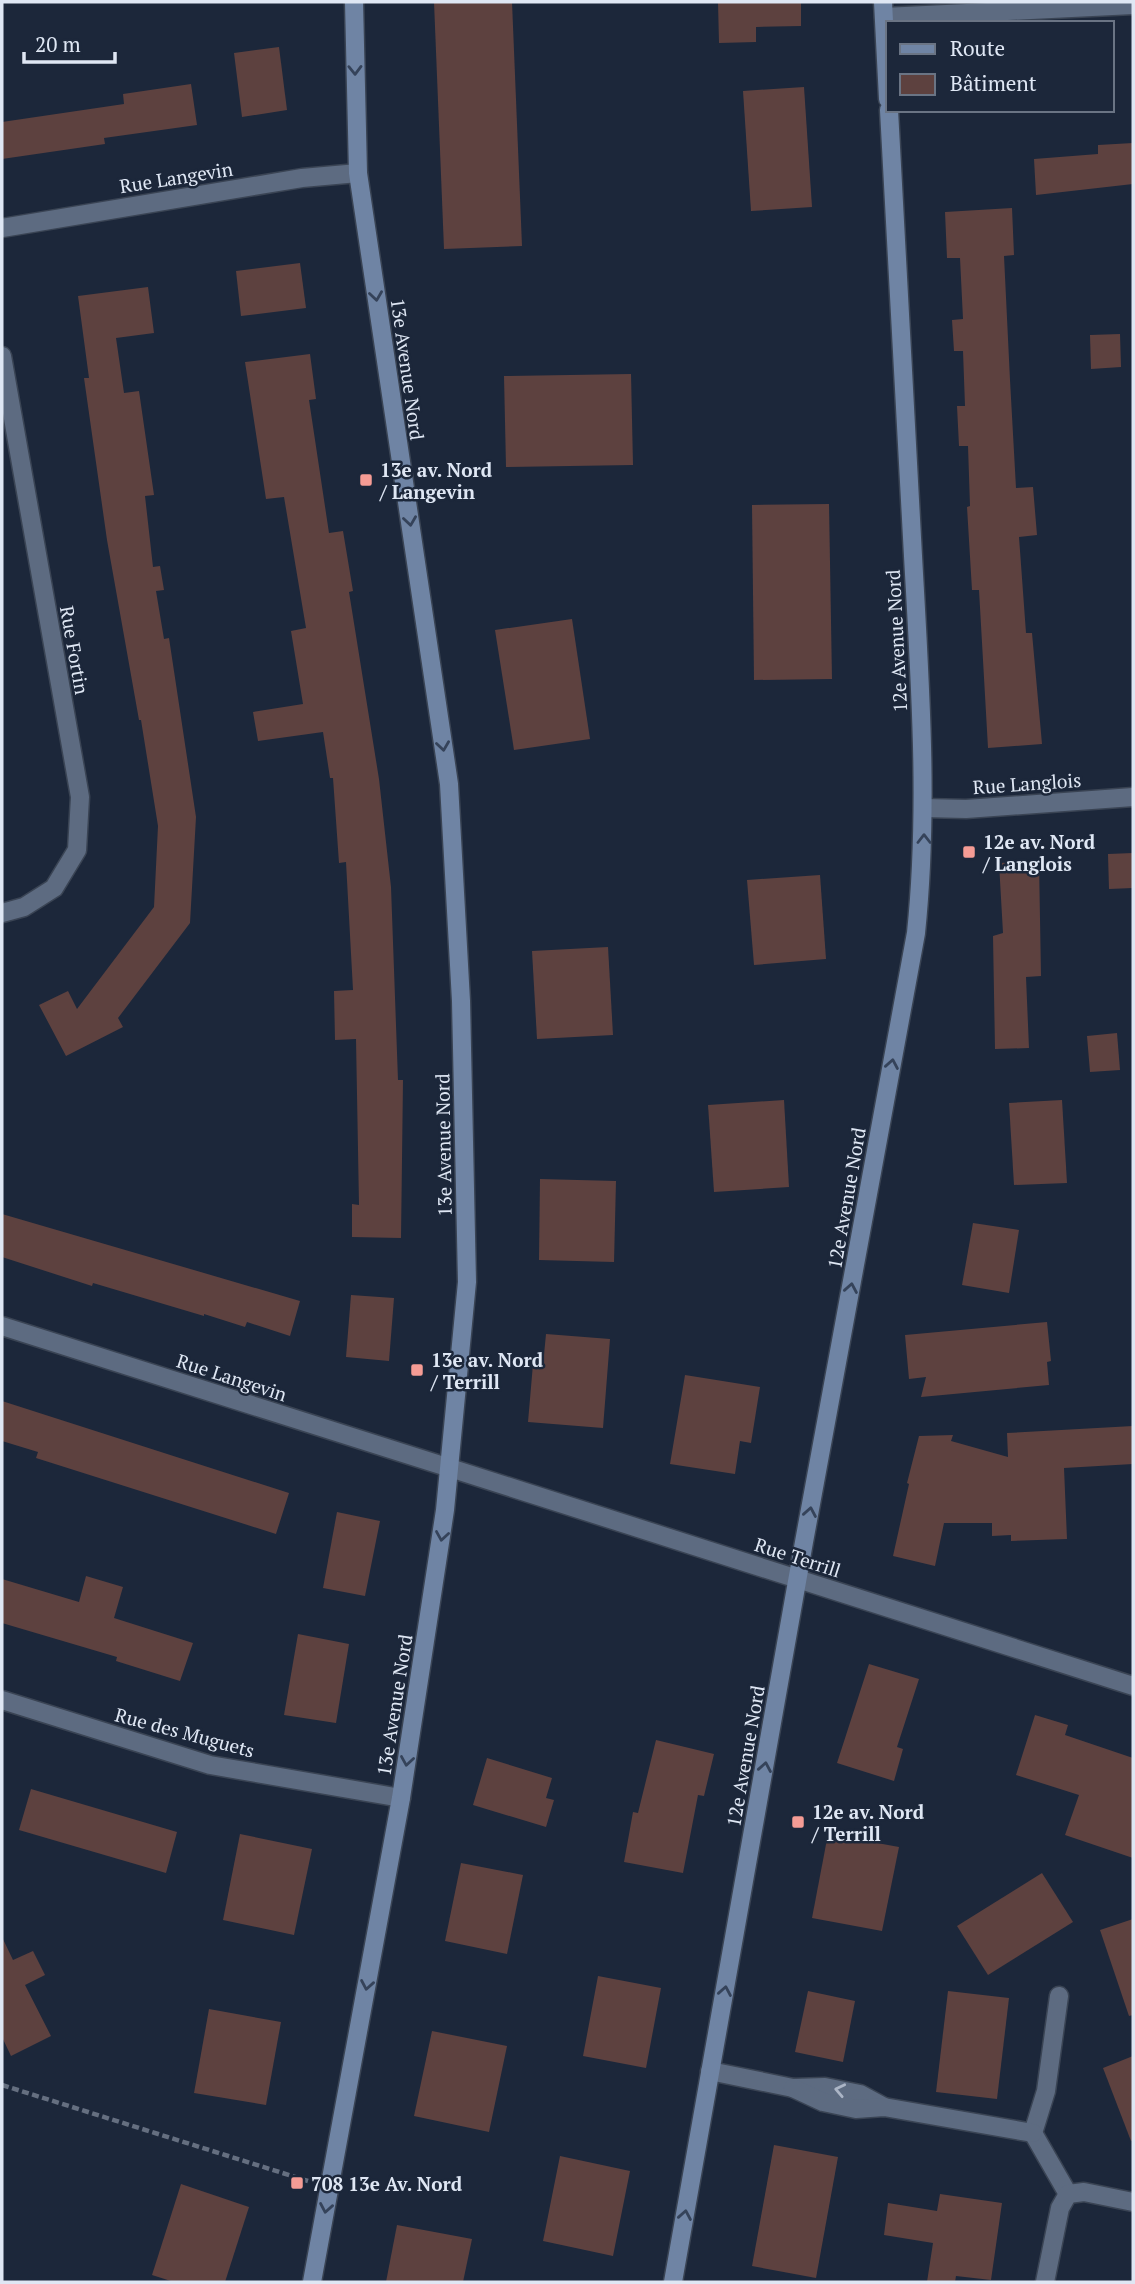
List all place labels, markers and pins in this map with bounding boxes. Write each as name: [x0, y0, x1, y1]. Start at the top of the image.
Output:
place label: 13e av. Nord / Langevin: [379, 457, 493, 504]
marker: 13e av. Nord / Langevin: [358, 472, 374, 488]
place label: 12e av. Nord / Langlois: [982, 829, 1096, 876]
marker: 12e av. Nord / Langlois: [961, 844, 977, 860]
place label: 13e av. Nord / Terrill: [430, 1347, 544, 1394]
marker: 13e av. Nord / Terrill: [409, 1362, 425, 1378]
place label: 12e av. Nord / Terrill: [811, 1799, 925, 1846]
marker: 12e av. Nord / Terrill: [790, 1814, 806, 1830]
place label: 708 13e Av. Nord: [311, 2171, 463, 2196]
marker: 708 13e Av. Nord: [289, 2175, 305, 2191]

